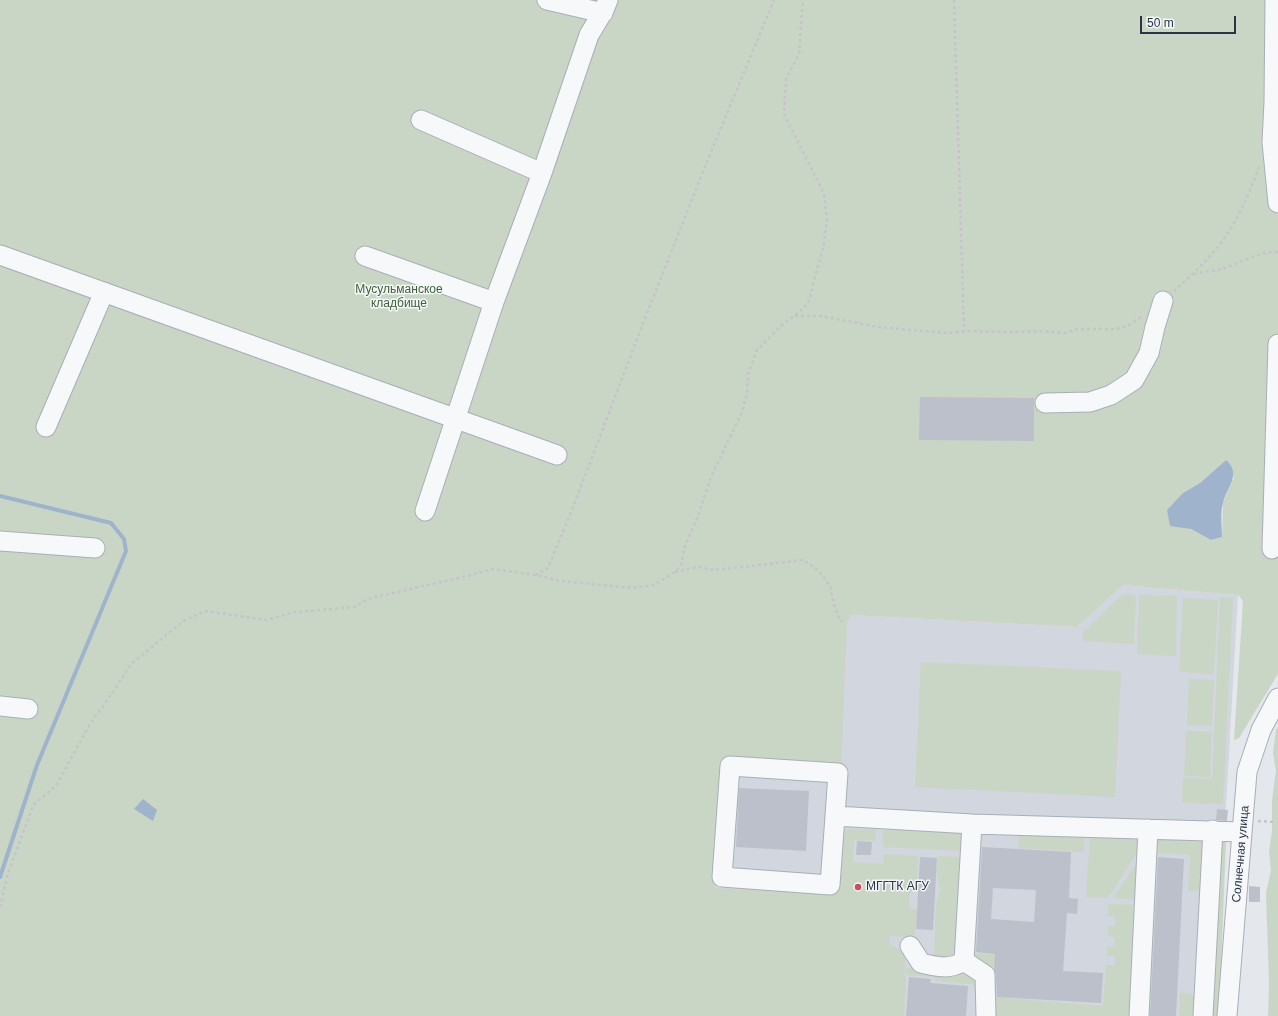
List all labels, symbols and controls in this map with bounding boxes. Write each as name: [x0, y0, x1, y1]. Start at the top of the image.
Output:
scale bar: [1142, 8, 1238, 34]
text: 50 m: [1147, 16, 1174, 30]
park label: Мусульманское кладбище: [355, 283, 443, 311]
street label: Солнечная улица: [1230, 805, 1252, 903]
place label: МГГТК АГУ: [866, 880, 929, 894]
marker: МГГТК АГУ: [853, 882, 863, 892]

